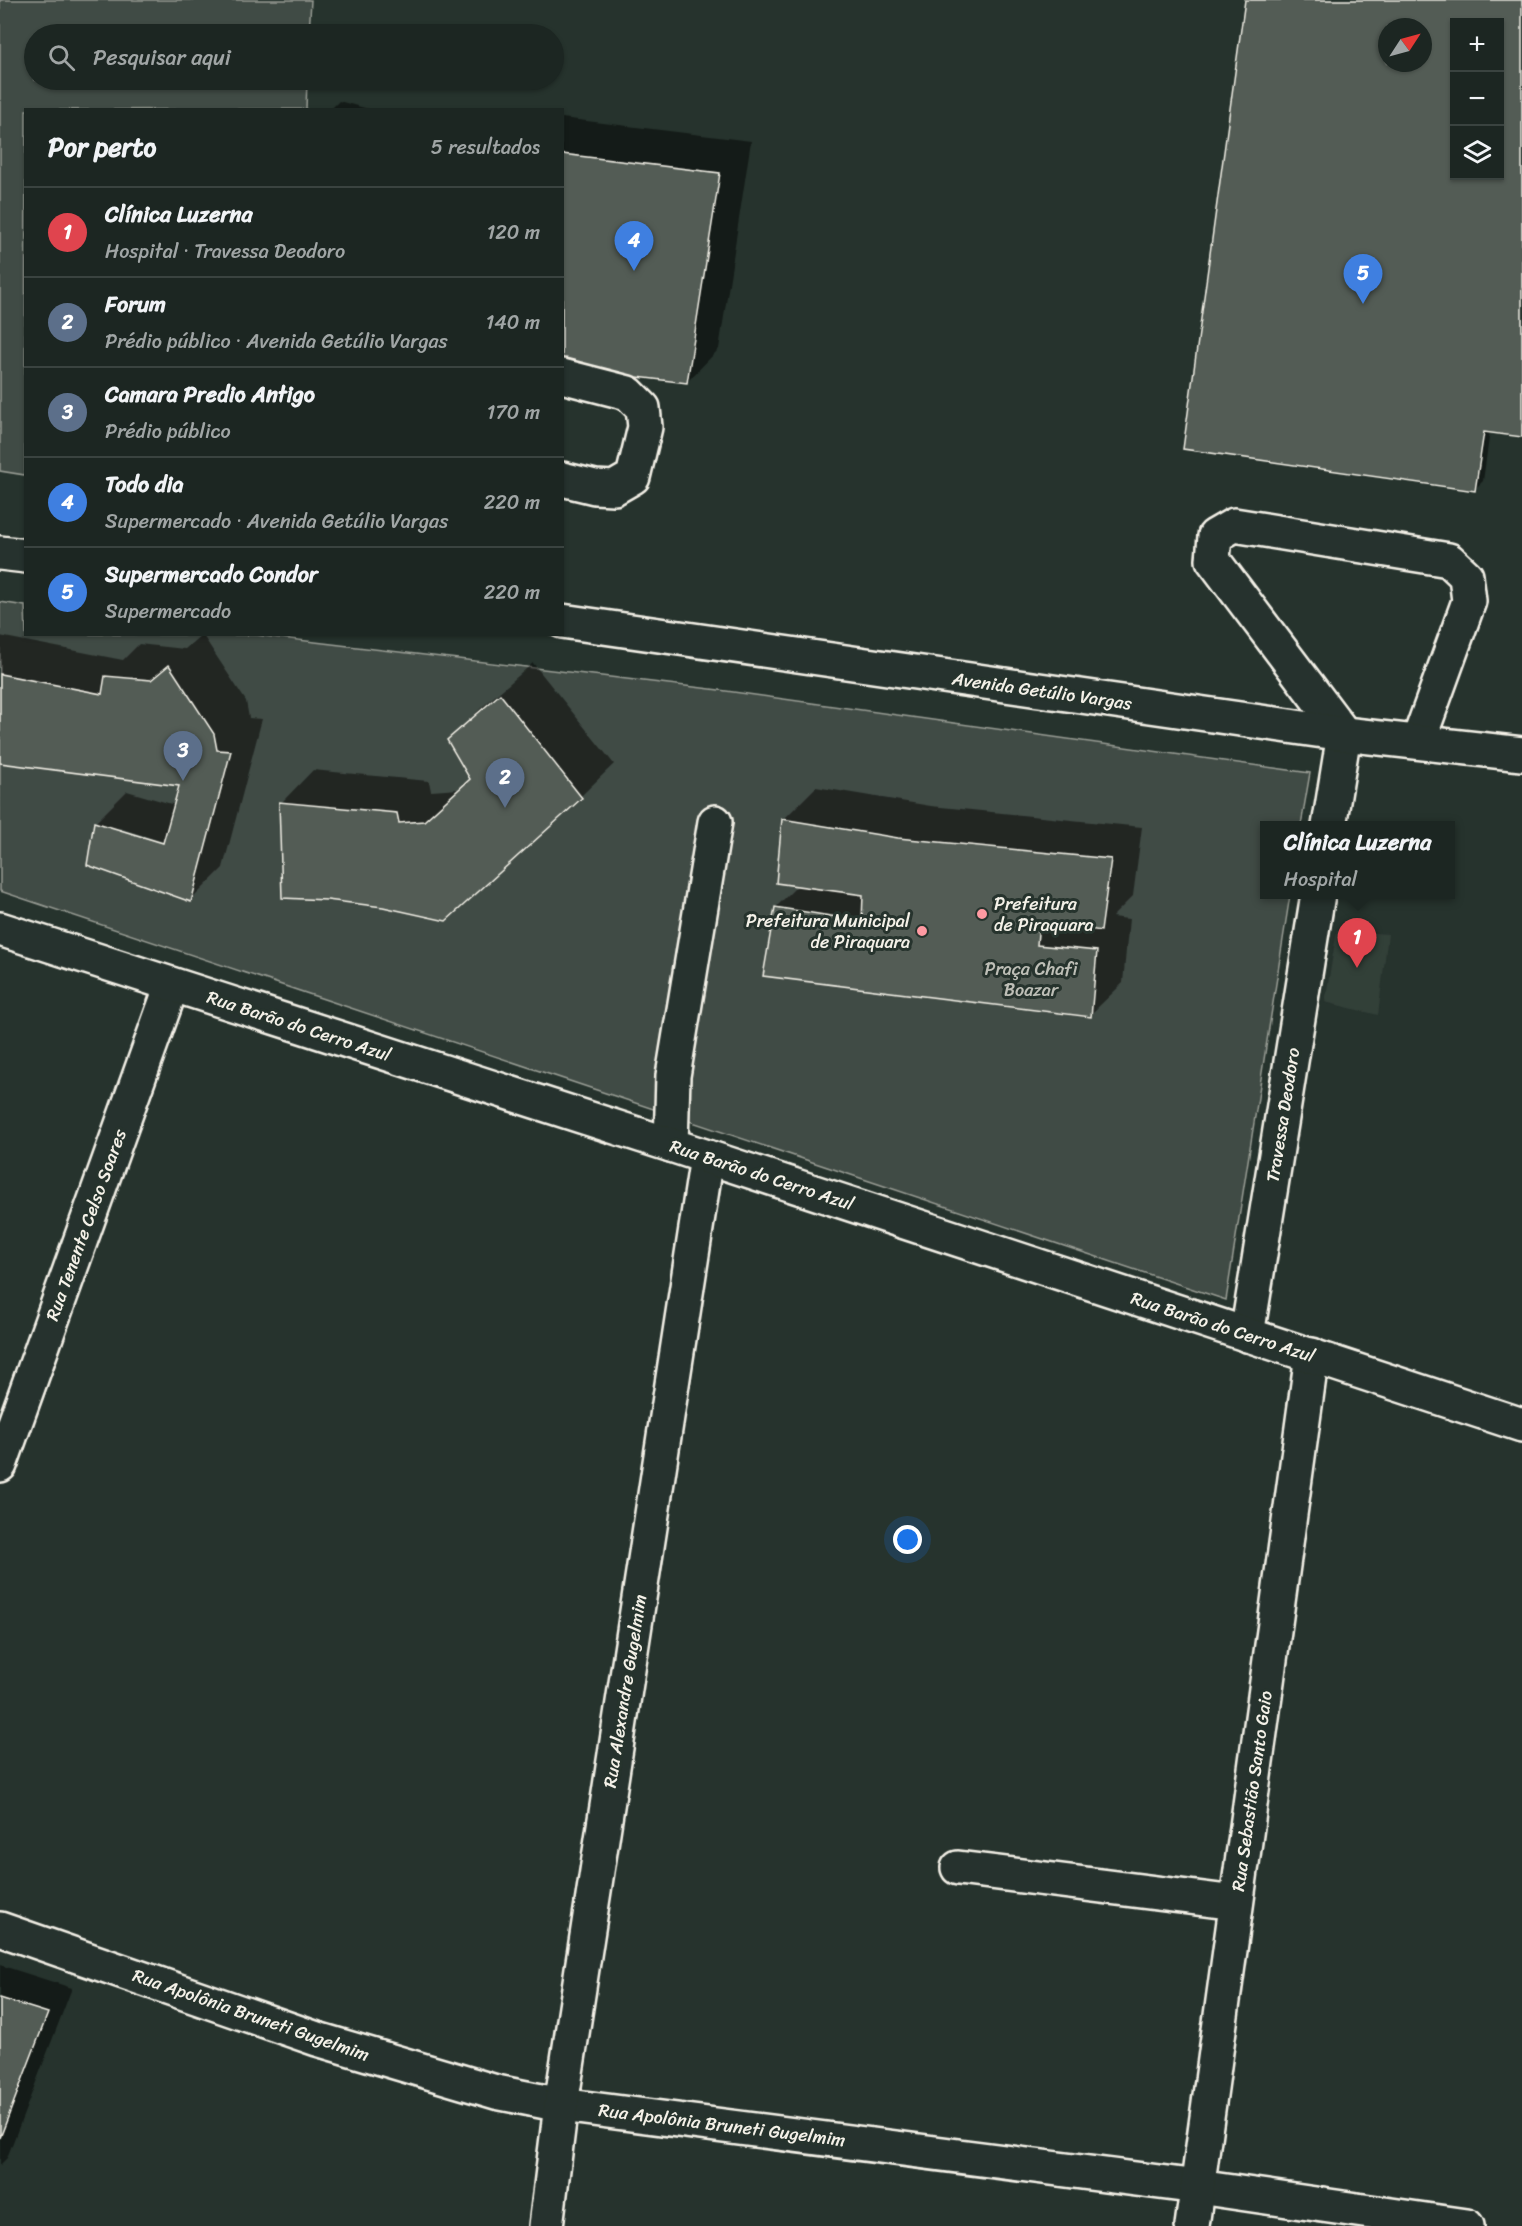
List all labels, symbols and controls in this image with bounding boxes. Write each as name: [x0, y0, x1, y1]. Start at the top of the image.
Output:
north arrow: [1378, 18, 1432, 72]
map controls: [1450, 18, 1504, 180]
button: +: [1450, 18, 1504, 72]
search box: [24, 24, 564, 90]
text: Pesquisar aqui: [93, 38, 231, 77]
icon: search: [45, 41, 78, 74]
button: −: [1450, 72, 1504, 126]
text: Por perto: [48, 124, 156, 170]
button: layers: [1450, 126, 1504, 180]
text: 5 resultados: [431, 130, 540, 165]
text: Clínica Luzerna: [105, 195, 252, 234]
text: 1: [63, 215, 72, 250]
text: 120 m: [487, 215, 540, 250]
pin: 4: [614, 222, 654, 271]
text: Hospital · Travessa Deodoro: [105, 234, 345, 269]
pin: 5: [1344, 254, 1382, 304]
text: Forum: [105, 285, 166, 324]
text: 2: [62, 305, 73, 340]
text: 140 m: [486, 305, 540, 340]
text: Prédio público · Avenida Getúlio Vargas: [105, 324, 448, 359]
text: Camara Predio Antigo: [105, 375, 315, 414]
text: 3: [62, 395, 73, 430]
text: 170 m: [487, 395, 540, 430]
text: Prédio público: [105, 414, 231, 449]
text: Todo dia: [105, 465, 184, 504]
text: 4: [61, 485, 74, 520]
text: 220 m: [484, 485, 540, 520]
text: Supermercado · Avenida Getúlio Vargas: [105, 504, 448, 539]
text: Supermercado Condor: [105, 555, 318, 594]
text: 5: [61, 575, 74, 610]
text: 220 m: [484, 575, 540, 610]
text: Supermercado: [105, 594, 231, 629]
street label: Avenida Getúlio Vargas: [949, 662, 1135, 720]
pin: 3: [164, 732, 202, 781]
pin: 2: [486, 758, 524, 808]
popup: [1260, 821, 1455, 899]
text: Clínica Luzerna: [1284, 823, 1431, 862]
text: Hospital: [1284, 862, 1357, 897]
place label: Prefeitura de Piraquara: [994, 888, 1094, 941]
place label: Prefeitura Municipal de Piraquara: [746, 905, 911, 958]
marker: Prefeitura de Piraquara: [975, 907, 989, 921]
pin: 1: [1338, 918, 1376, 968]
marker: Prefeitura Municipal de Piraquara: [915, 924, 929, 938]
park label: Praça Chafi Boazar: [984, 953, 1078, 1006]
street label: Rua Barão do Cerro Azul: [203, 981, 396, 1071]
street label: Travessa Deodoro: [1257, 1045, 1309, 1185]
street label: Rua Tenente Celso Soares: [36, 1124, 136, 1326]
street label: Rua Barão do Cerro Azul: [666, 1130, 859, 1220]
street label: Rua Barão do Cerro Azul: [1127, 1282, 1320, 1372]
your location: [893, 1525, 922, 1554]
street label: Rua Alexandre Gugelmim: [594, 1592, 656, 1790]
street label: Rua Sebastião Santo Gaio: [1222, 1689, 1282, 1893]
street label: Rua Apolônia Bruneti Gugelmim: [128, 1959, 374, 2071]
street label: Rua Apolônia Bruneti Gugelmim: [597, 2094, 847, 2156]

